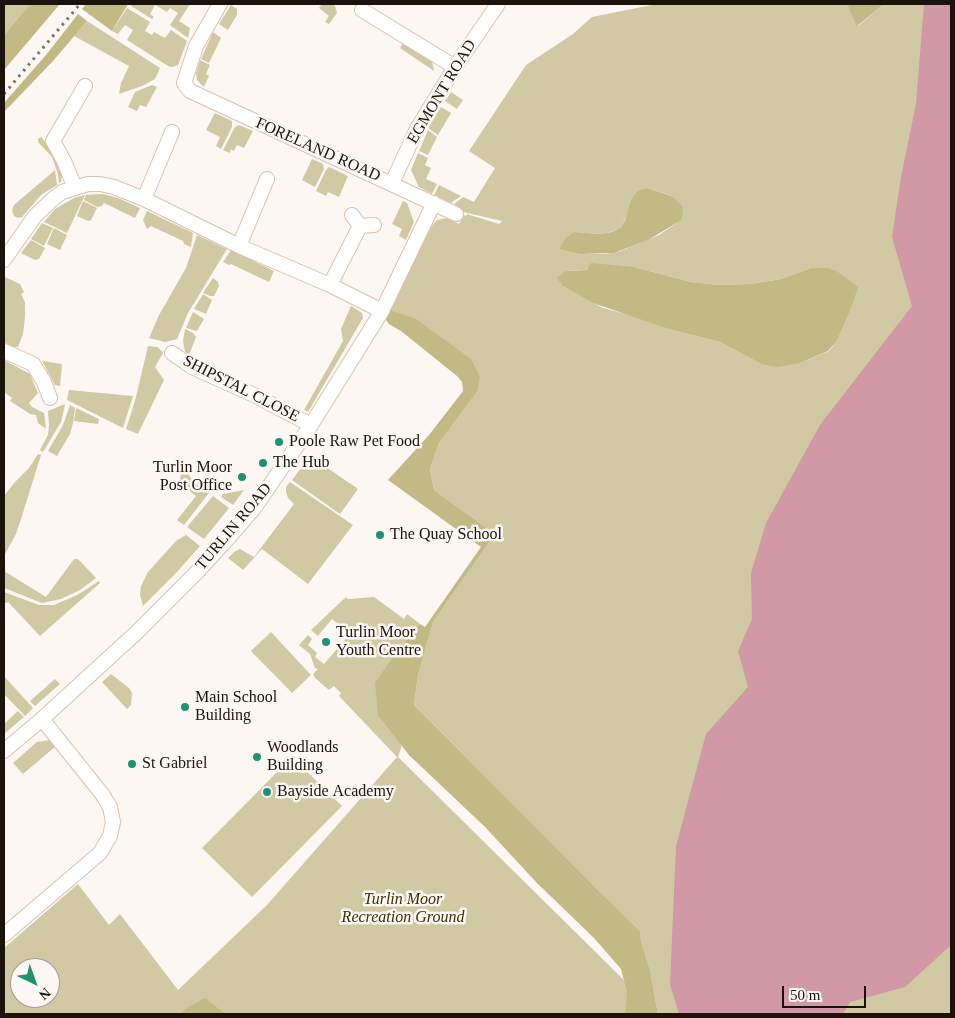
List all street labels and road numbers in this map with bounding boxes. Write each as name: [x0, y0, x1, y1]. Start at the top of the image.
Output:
street label: EGMONT ROAD: [403, 37, 481, 147]
street label: FORELAND ROAD: [253, 114, 383, 186]
street label: SHIPSTAL CLOSE: [180, 351, 302, 427]
street label: TURLIN ROAD: [192, 479, 276, 575]

